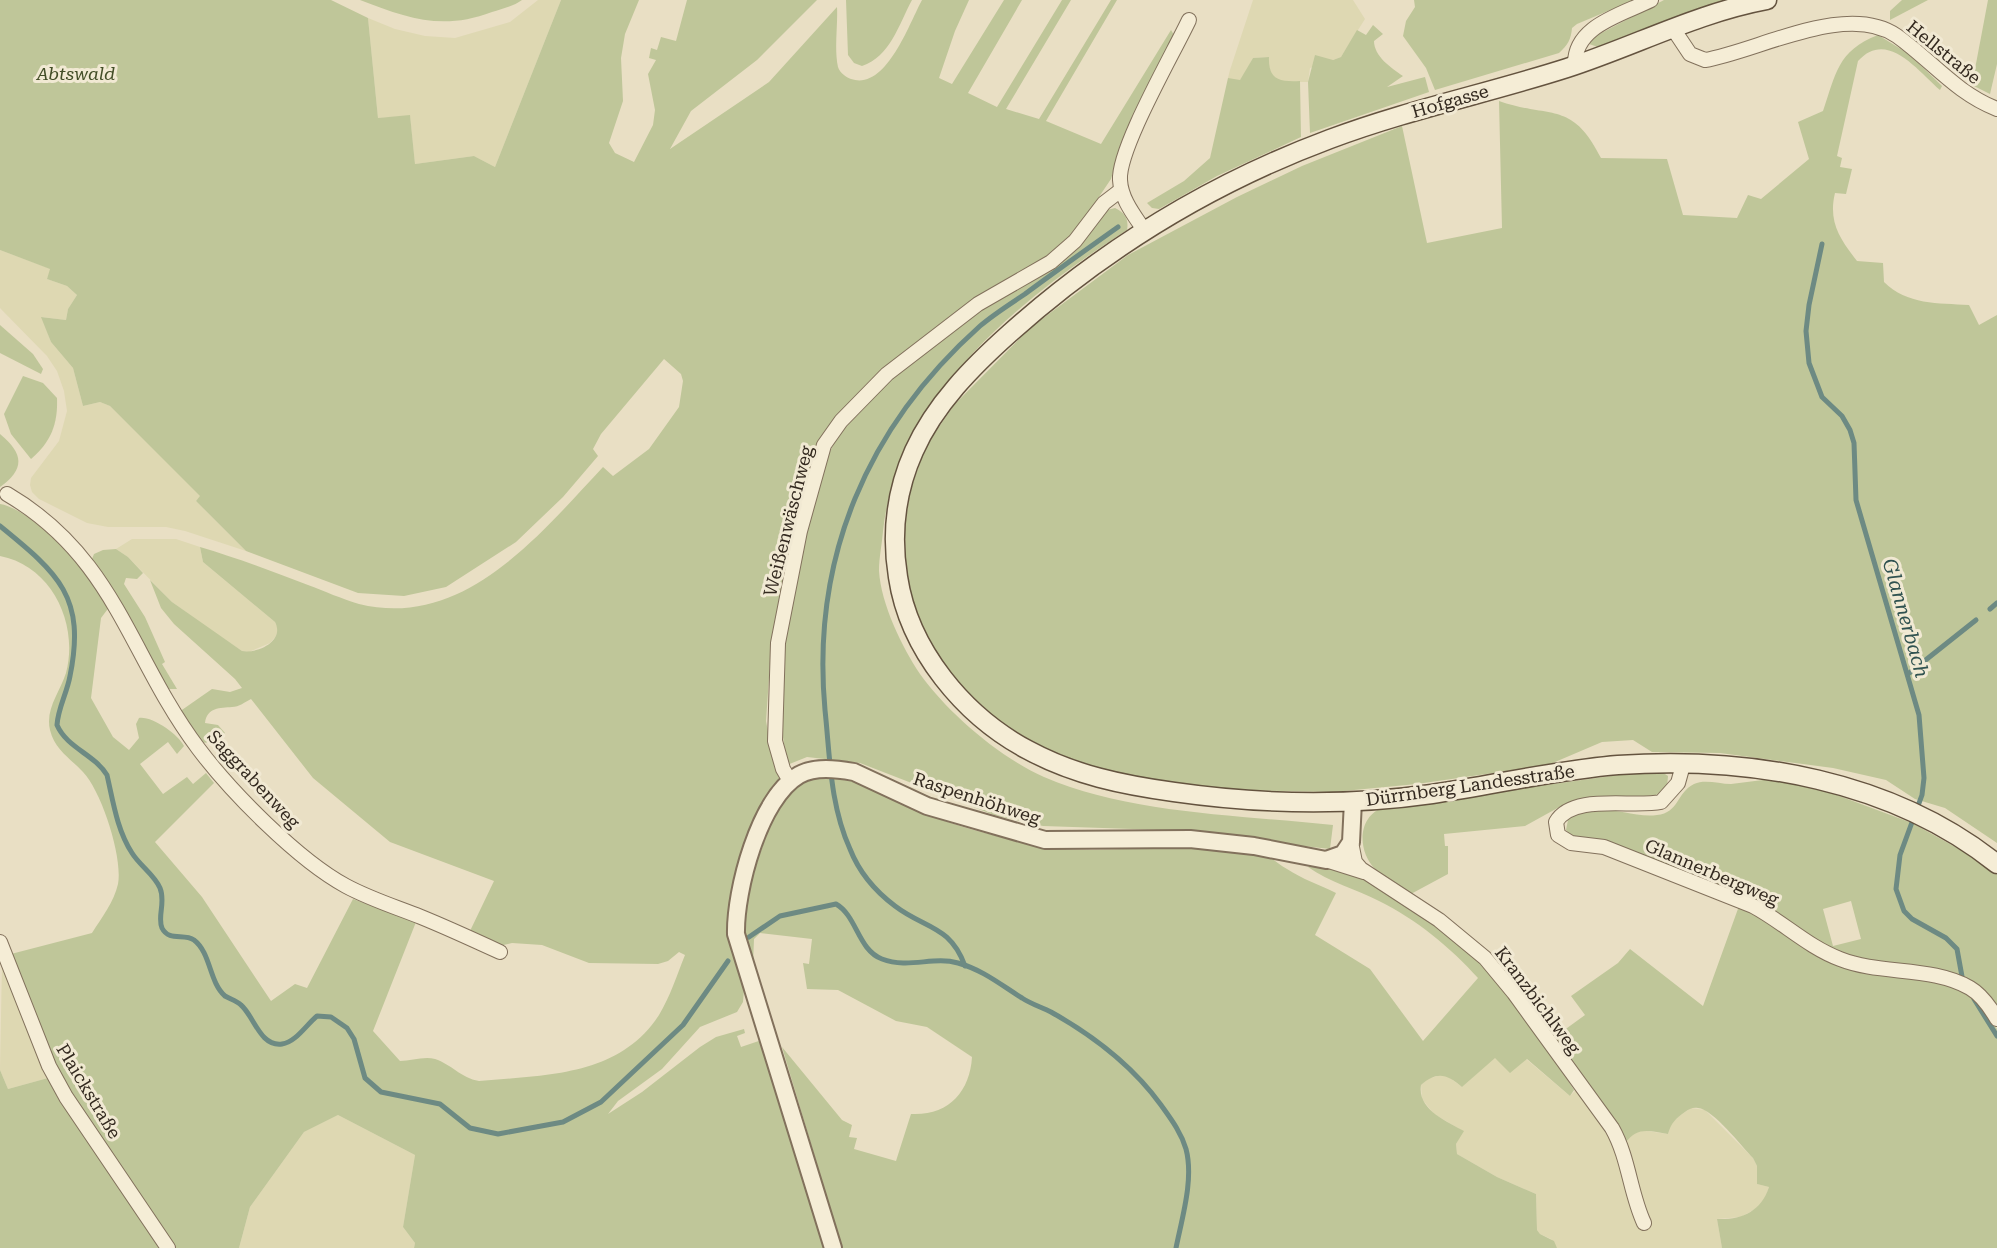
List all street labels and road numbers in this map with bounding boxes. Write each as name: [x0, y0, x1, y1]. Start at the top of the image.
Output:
street label: Hellstraße: [1903, 16, 1985, 88]
street label: Hofgasse: [1409, 80, 1491, 122]
street label: Weißenwäschweg: [759, 443, 817, 599]
street label: Saggrabenweg: [203, 726, 305, 833]
street label: Dürrnberg Landesstraße: [1364, 760, 1576, 810]
street label: Raspenhöhweg: [911, 768, 1044, 829]
street label: Glannerbergweg: [1642, 834, 1783, 910]
street label: Kranzbichlweg: [1491, 942, 1586, 1058]
street label: Plaickstraße: [52, 1040, 126, 1142]

